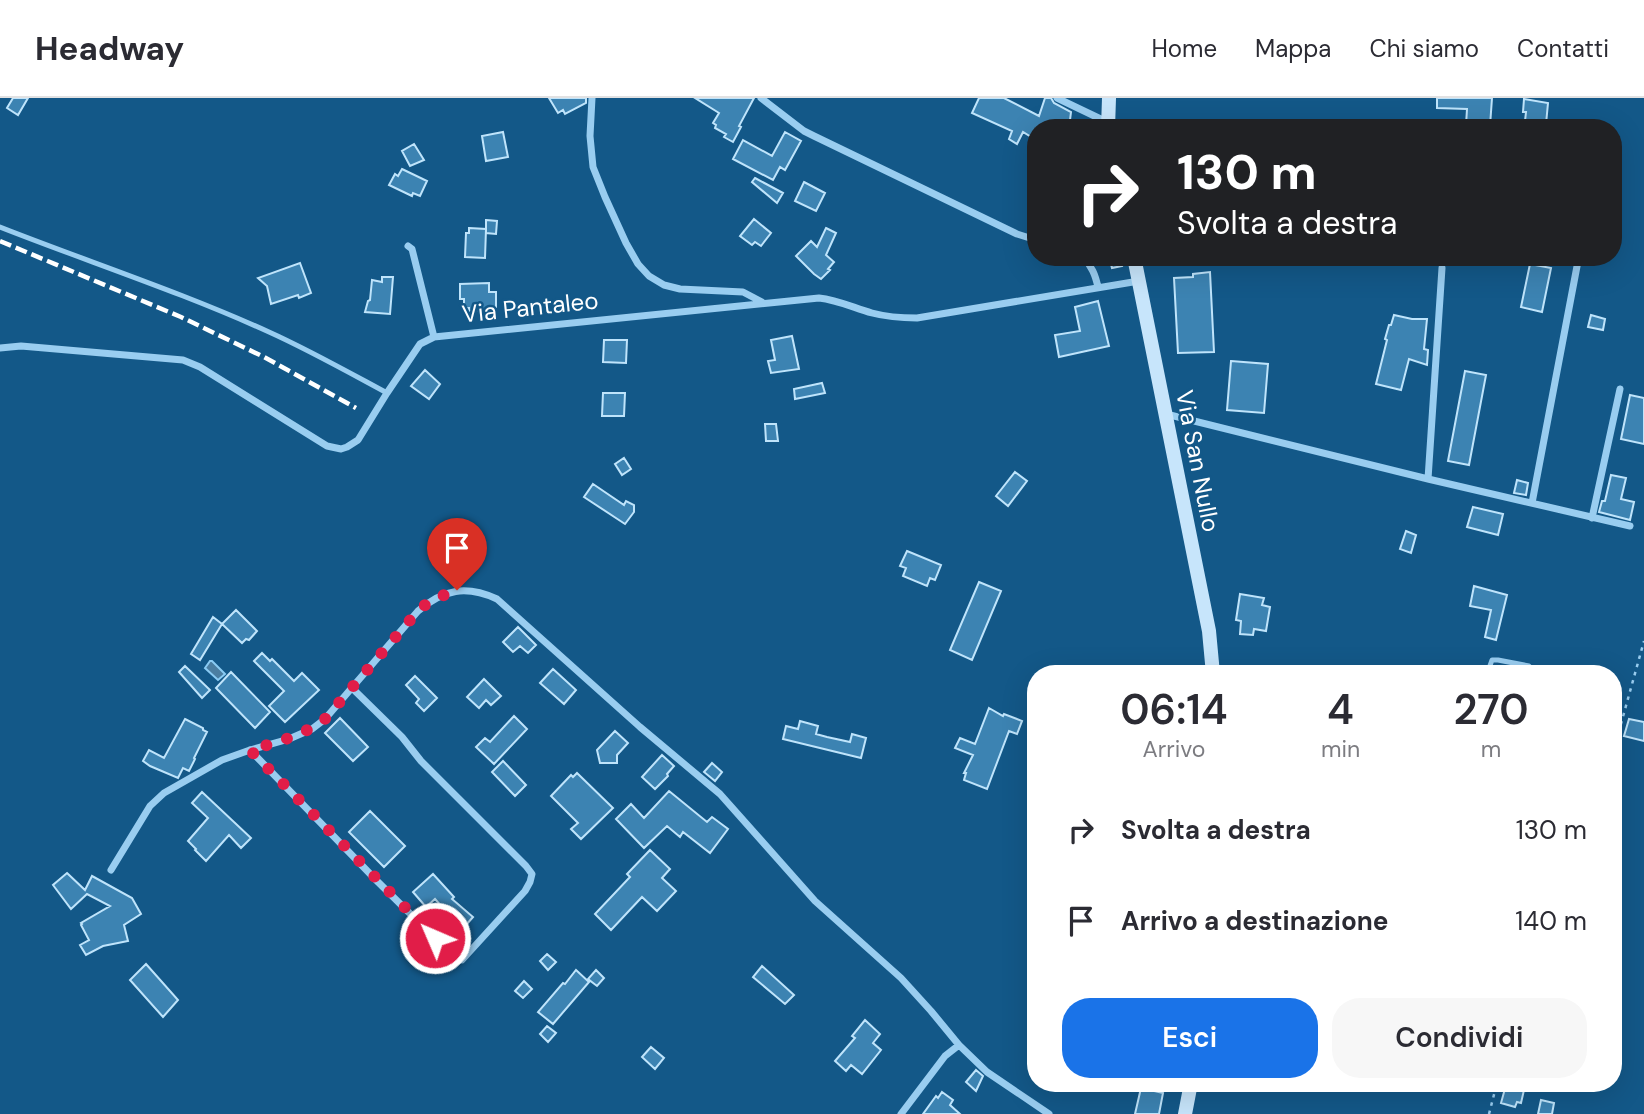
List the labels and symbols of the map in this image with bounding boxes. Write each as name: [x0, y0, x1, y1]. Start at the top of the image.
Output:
street label: Via Pantaleo: [460, 284, 600, 330]
street label: Via San Nullo: [1169, 388, 1227, 534]
pin: [427, 518, 487, 590]
position arrow: [398, 901, 472, 975]

